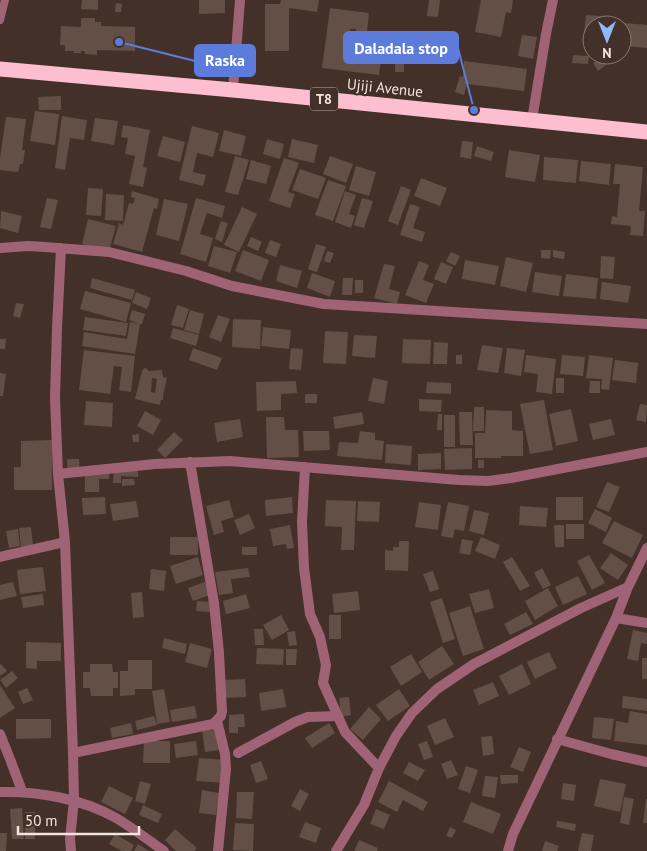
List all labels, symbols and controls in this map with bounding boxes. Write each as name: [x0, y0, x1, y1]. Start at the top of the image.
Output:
north arrow: [582, 15, 632, 65]
callout: Daladala stop: [344, 32, 458, 63]
text: Daladala stop: [354, 38, 448, 58]
text: N: [602, 44, 612, 62]
callout: Raska: [195, 45, 255, 76]
text: Raska: [205, 50, 245, 70]
street label: Ujiji Avenue: [346, 74, 424, 101]
road number: T8: [310, 88, 338, 110]
scale bar: [18, 804, 139, 836]
text: 50 m: [25, 811, 58, 830]

